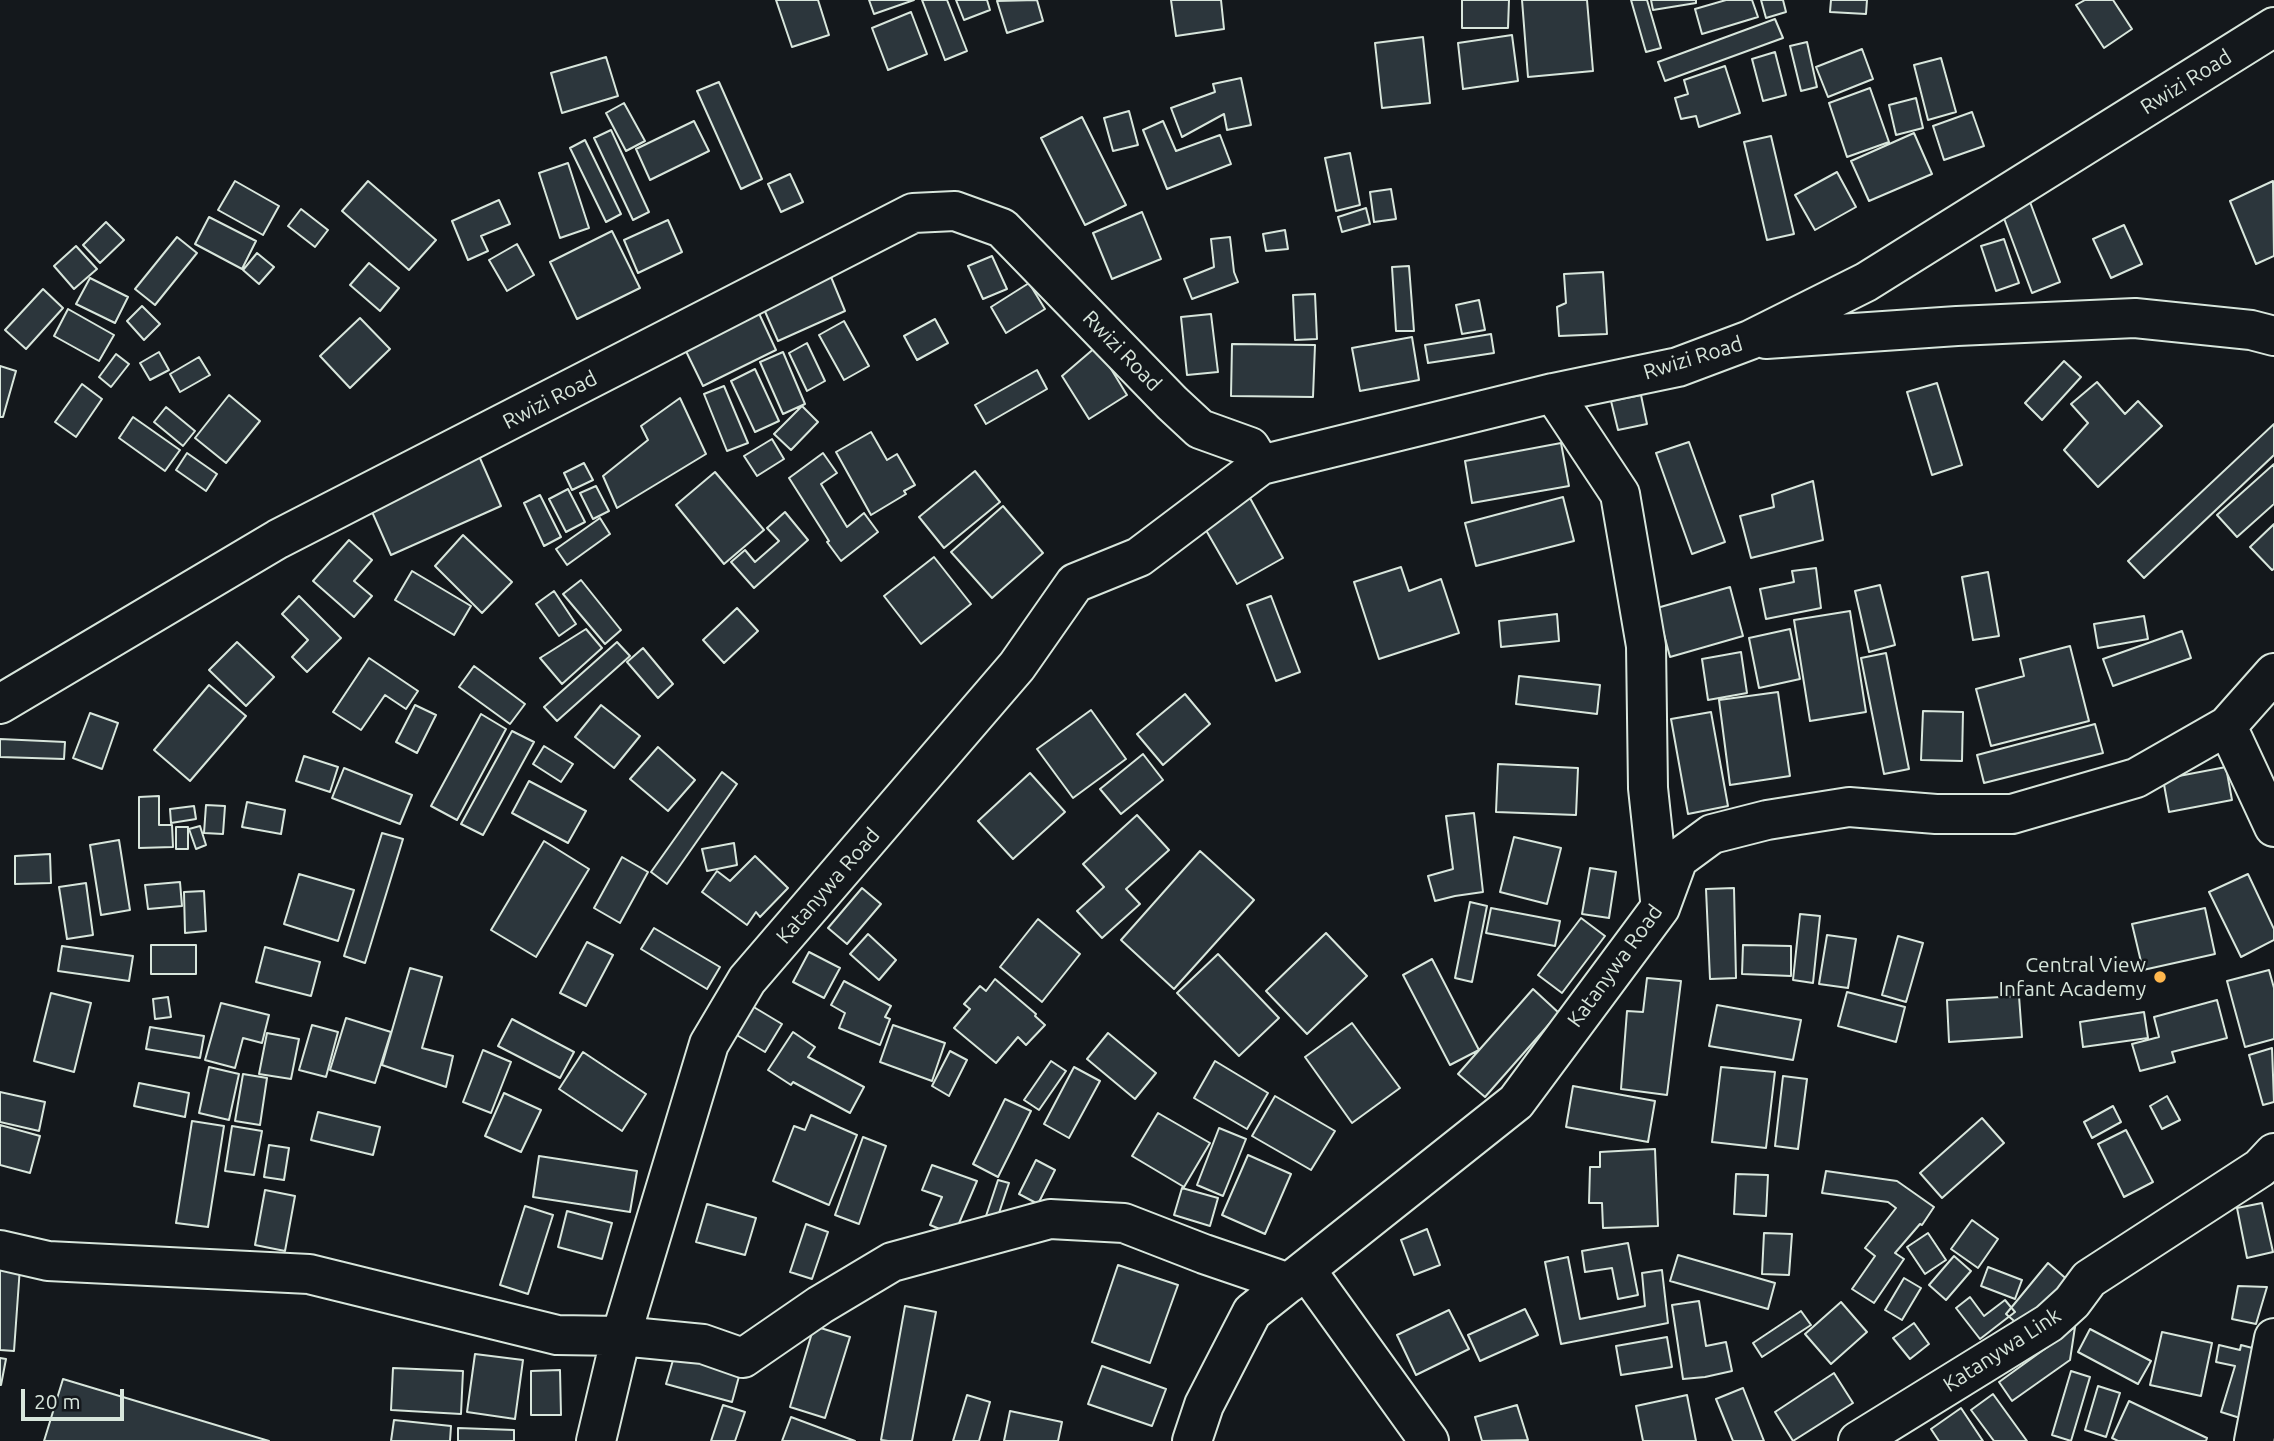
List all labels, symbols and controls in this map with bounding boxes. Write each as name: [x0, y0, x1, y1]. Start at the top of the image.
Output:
street label: Rwizi Road: [2136, 44, 2236, 120]
street label: Rwizi Road: [1077, 305, 1167, 397]
street label: Rwizi Road: [1640, 331, 1746, 385]
street label: Rwizi Road: [499, 366, 601, 434]
street label: Katanywa Road: [771, 823, 885, 949]
street label: Katanywa Road: [1562, 900, 1668, 1032]
place label: Central View Infant Academy: [1999, 952, 2146, 1002]
marker: Central View Infant Academy: [2152, 969, 2168, 985]
street label: Katanywa Link: [1938, 1303, 2066, 1397]
scale bar: [24, 1374, 128, 1418]
text: 20 m: [34, 1389, 81, 1413]

